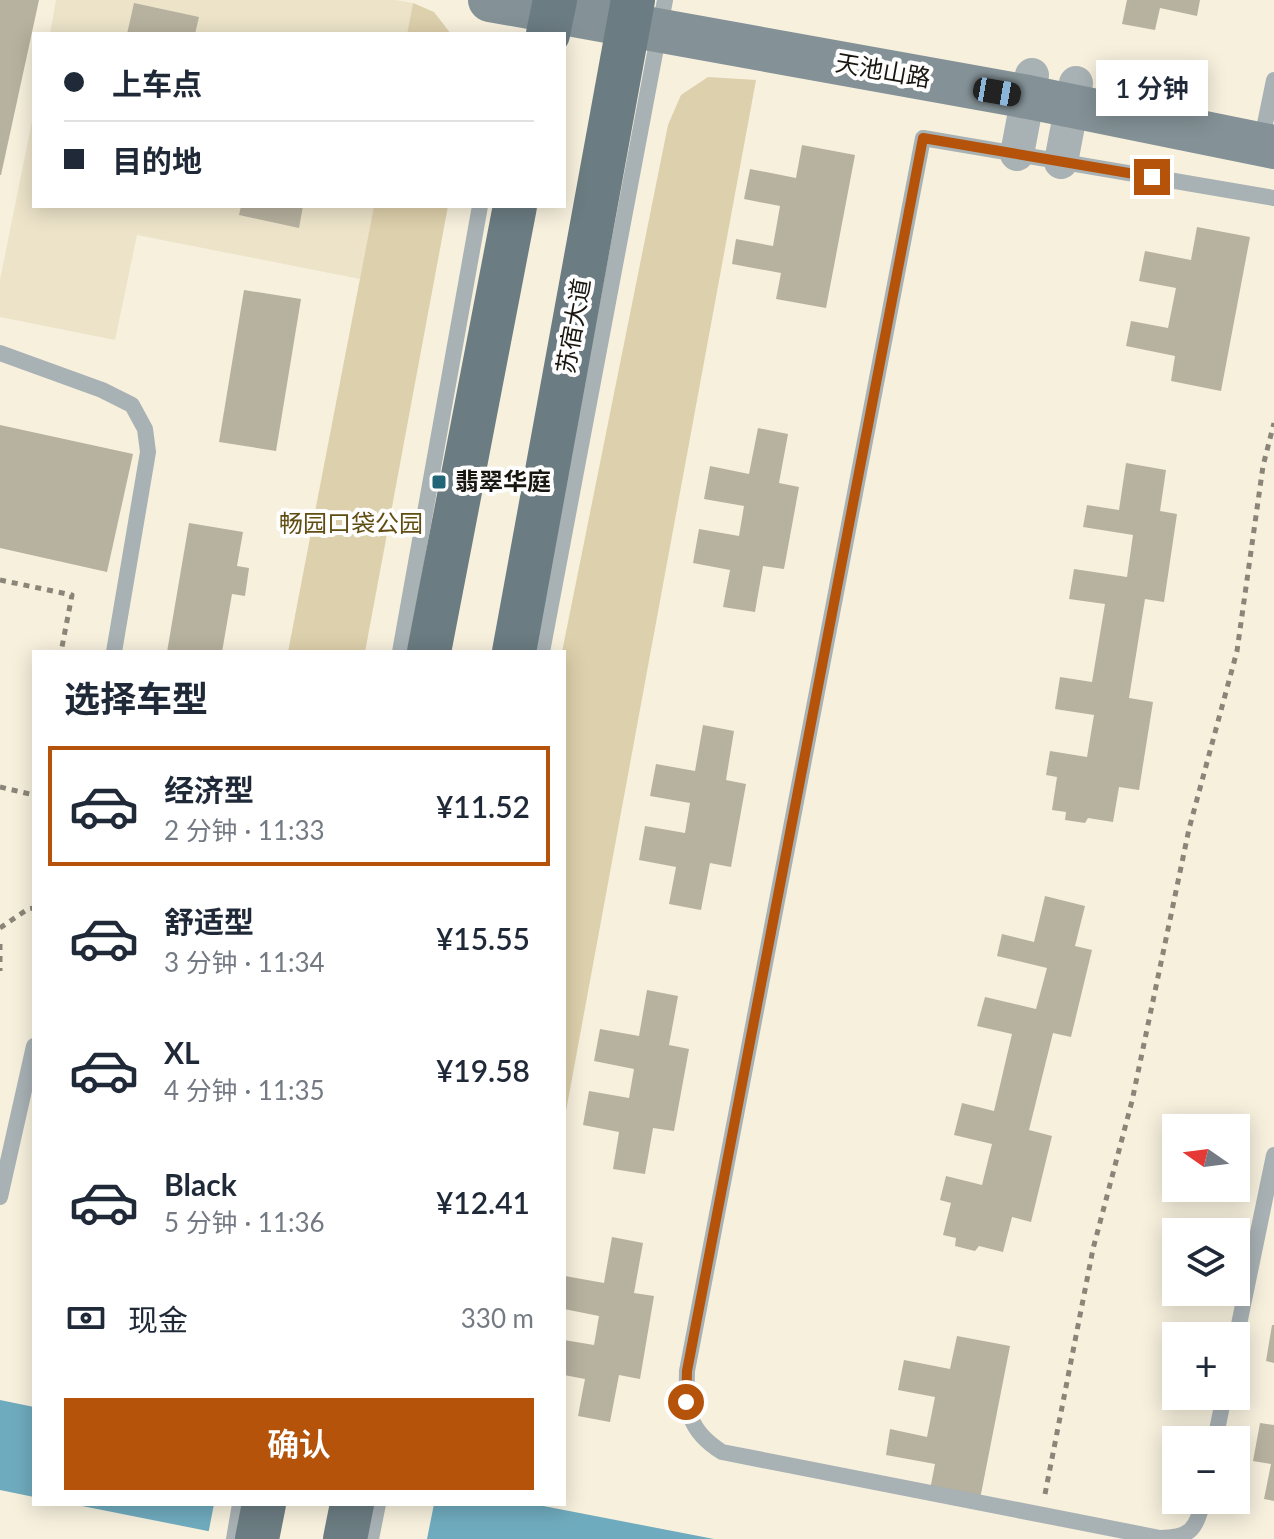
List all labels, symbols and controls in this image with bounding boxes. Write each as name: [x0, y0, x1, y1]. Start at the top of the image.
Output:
street label: 天池山路: [833, 47, 933, 92]
callout: 1 分钟: [1096, 61, 1208, 117]
text: 上车点: [112, 65, 202, 101]
text: 1 分钟: [1115, 72, 1189, 104]
car: [971, 76, 1023, 108]
text: 目的地: [112, 142, 202, 178]
route end: [1134, 159, 1170, 195]
street label: 苏宿大道: [550, 276, 595, 376]
place label: 翡翠华庭: [455, 466, 551, 495]
marker: 翡翠华庭: [430, 473, 448, 491]
park label: 畅园口袋公园: [279, 508, 423, 537]
text: 选择车型: [64, 676, 208, 720]
icon: car: [68, 770, 140, 842]
text: 经济型: [164, 771, 254, 807]
text: ¥11.52: [436, 788, 530, 824]
text: 2 分钟 · 11:33: [164, 814, 325, 846]
icon: car: [68, 902, 140, 974]
text: 舒适型: [164, 903, 254, 939]
text: ¥15.55: [436, 920, 530, 956]
text: 3 分钟 · 11:34: [164, 946, 325, 978]
icon: car: [68, 1034, 140, 1106]
text: XL: [164, 1034, 200, 1070]
text: ¥19.58: [436, 1052, 530, 1088]
text: 4 分钟 · 11:35: [164, 1074, 325, 1106]
north arrow: [1162, 1114, 1250, 1202]
map controls: [1162, 1114, 1250, 1514]
icon: car: [68, 1166, 140, 1238]
text: Black: [164, 1166, 237, 1202]
text: ¥12.41: [436, 1184, 530, 1220]
text: 5 分钟 · 11:36: [164, 1206, 325, 1238]
button: layers: [1162, 1218, 1250, 1306]
icon: cash: [64, 1296, 108, 1340]
text: 现金: [128, 1301, 188, 1337]
text: 330 m: [461, 1302, 534, 1334]
button: +: [1162, 1322, 1250, 1410]
route start: [668, 1384, 704, 1420]
button: 确认: [64, 1398, 534, 1490]
button: −: [1162, 1426, 1250, 1514]

